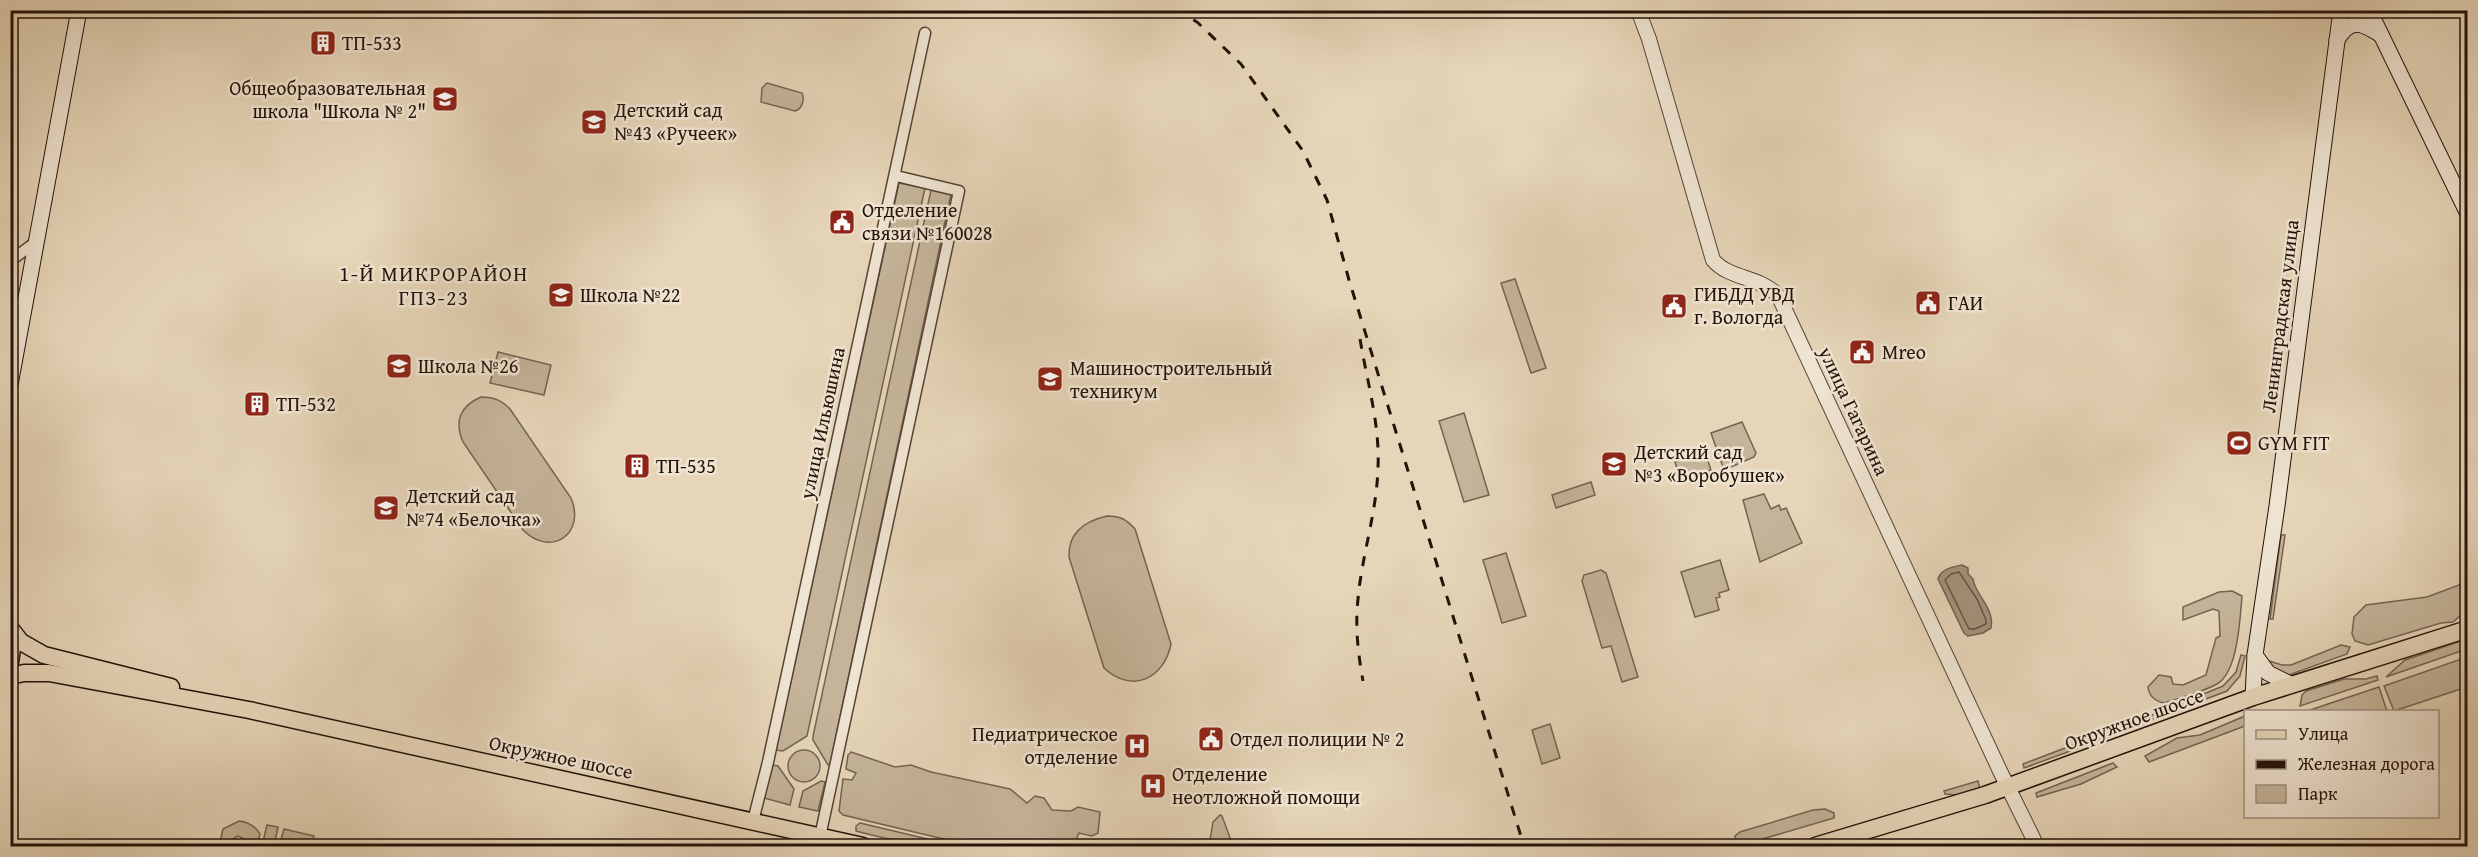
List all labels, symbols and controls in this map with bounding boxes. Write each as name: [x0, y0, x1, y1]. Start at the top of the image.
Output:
building icon: ТП-533: [308, 28, 338, 58]
place label: ТП-533: [342, 28, 402, 57]
place label: Общеобразовательная школа "Школа № 2": [229, 73, 426, 125]
school or university icon: Общеобразовательная школа "Школа № 2": [430, 84, 460, 114]
place label: Детский сад №43 «Ручеек»: [613, 95, 737, 147]
school or university icon: Детский сад №43 «Ручеек»: [579, 107, 609, 137]
place label: Отделение связи №160028: [862, 195, 992, 247]
public building icon: Отделение связи №160028: [827, 207, 857, 237]
street label: Ленинградская улица: [2253, 217, 2306, 414]
district label: 1-Й МИКРОРАЙОН ГПЗ-23: [339, 258, 529, 313]
place label: ГИБДД УВД г. Вологда: [1694, 279, 1795, 331]
school or university icon: Школа №22: [546, 280, 576, 310]
place label: Школа №22: [580, 280, 680, 309]
public building icon: ГАИ: [1913, 288, 1943, 318]
place label: ГАИ: [1948, 288, 1983, 317]
public building icon: ГИБДД УВД г. Вологда: [1659, 291, 1689, 321]
public building icon: Mreo: [1847, 337, 1877, 367]
place label: Mreo: [1882, 337, 1926, 366]
street label: улица Гагарина: [1811, 341, 1897, 481]
street label: улица Ильюшина: [791, 344, 852, 503]
school or university icon: Школа №26: [384, 351, 414, 381]
place label: Школа №26: [418, 351, 518, 380]
place label: Машиностроительный техникум: [1070, 353, 1273, 405]
school or university icon: Машиностроительный техникум: [1035, 364, 1065, 394]
building icon: ТП-532: [242, 389, 272, 419]
place label: ТП-532: [276, 389, 336, 418]
sports icon: GYM FIT: [2224, 428, 2254, 458]
place label: GYM FIT: [2258, 428, 2330, 457]
place label: Детский сад №3 «Воробушек»: [1633, 437, 1785, 489]
school or university icon: Детский сад №3 «Воробушек»: [1599, 449, 1629, 479]
building icon: ТП-535: [622, 451, 652, 481]
place label: ТП-535: [656, 451, 716, 480]
place label: Детский сад №74 «Белочка»: [405, 481, 541, 533]
school or university icon: Детский сад №74 «Белочка»: [371, 493, 401, 523]
street label: Окружное шоссе: [2060, 680, 2208, 757]
legend: [2244, 710, 2439, 818]
place label: Педиатрическое отделение: [972, 719, 1118, 771]
text: Улица: [2298, 720, 2349, 747]
public building icon: Отдел полиции № 2: [1196, 724, 1226, 754]
place label: Отдел полиции № 2: [1230, 724, 1404, 753]
street label: Окружное шоссе: [487, 727, 636, 786]
hospital icon: Педиатрическое отделение: [1122, 731, 1152, 761]
text: Железная дорога: [2297, 750, 2435, 777]
place label: Отделение неотложной помощи: [1172, 759, 1360, 811]
hospital icon: Отделение неотложной помощи: [1138, 771, 1168, 801]
text: Парк: [2298, 780, 2338, 807]

